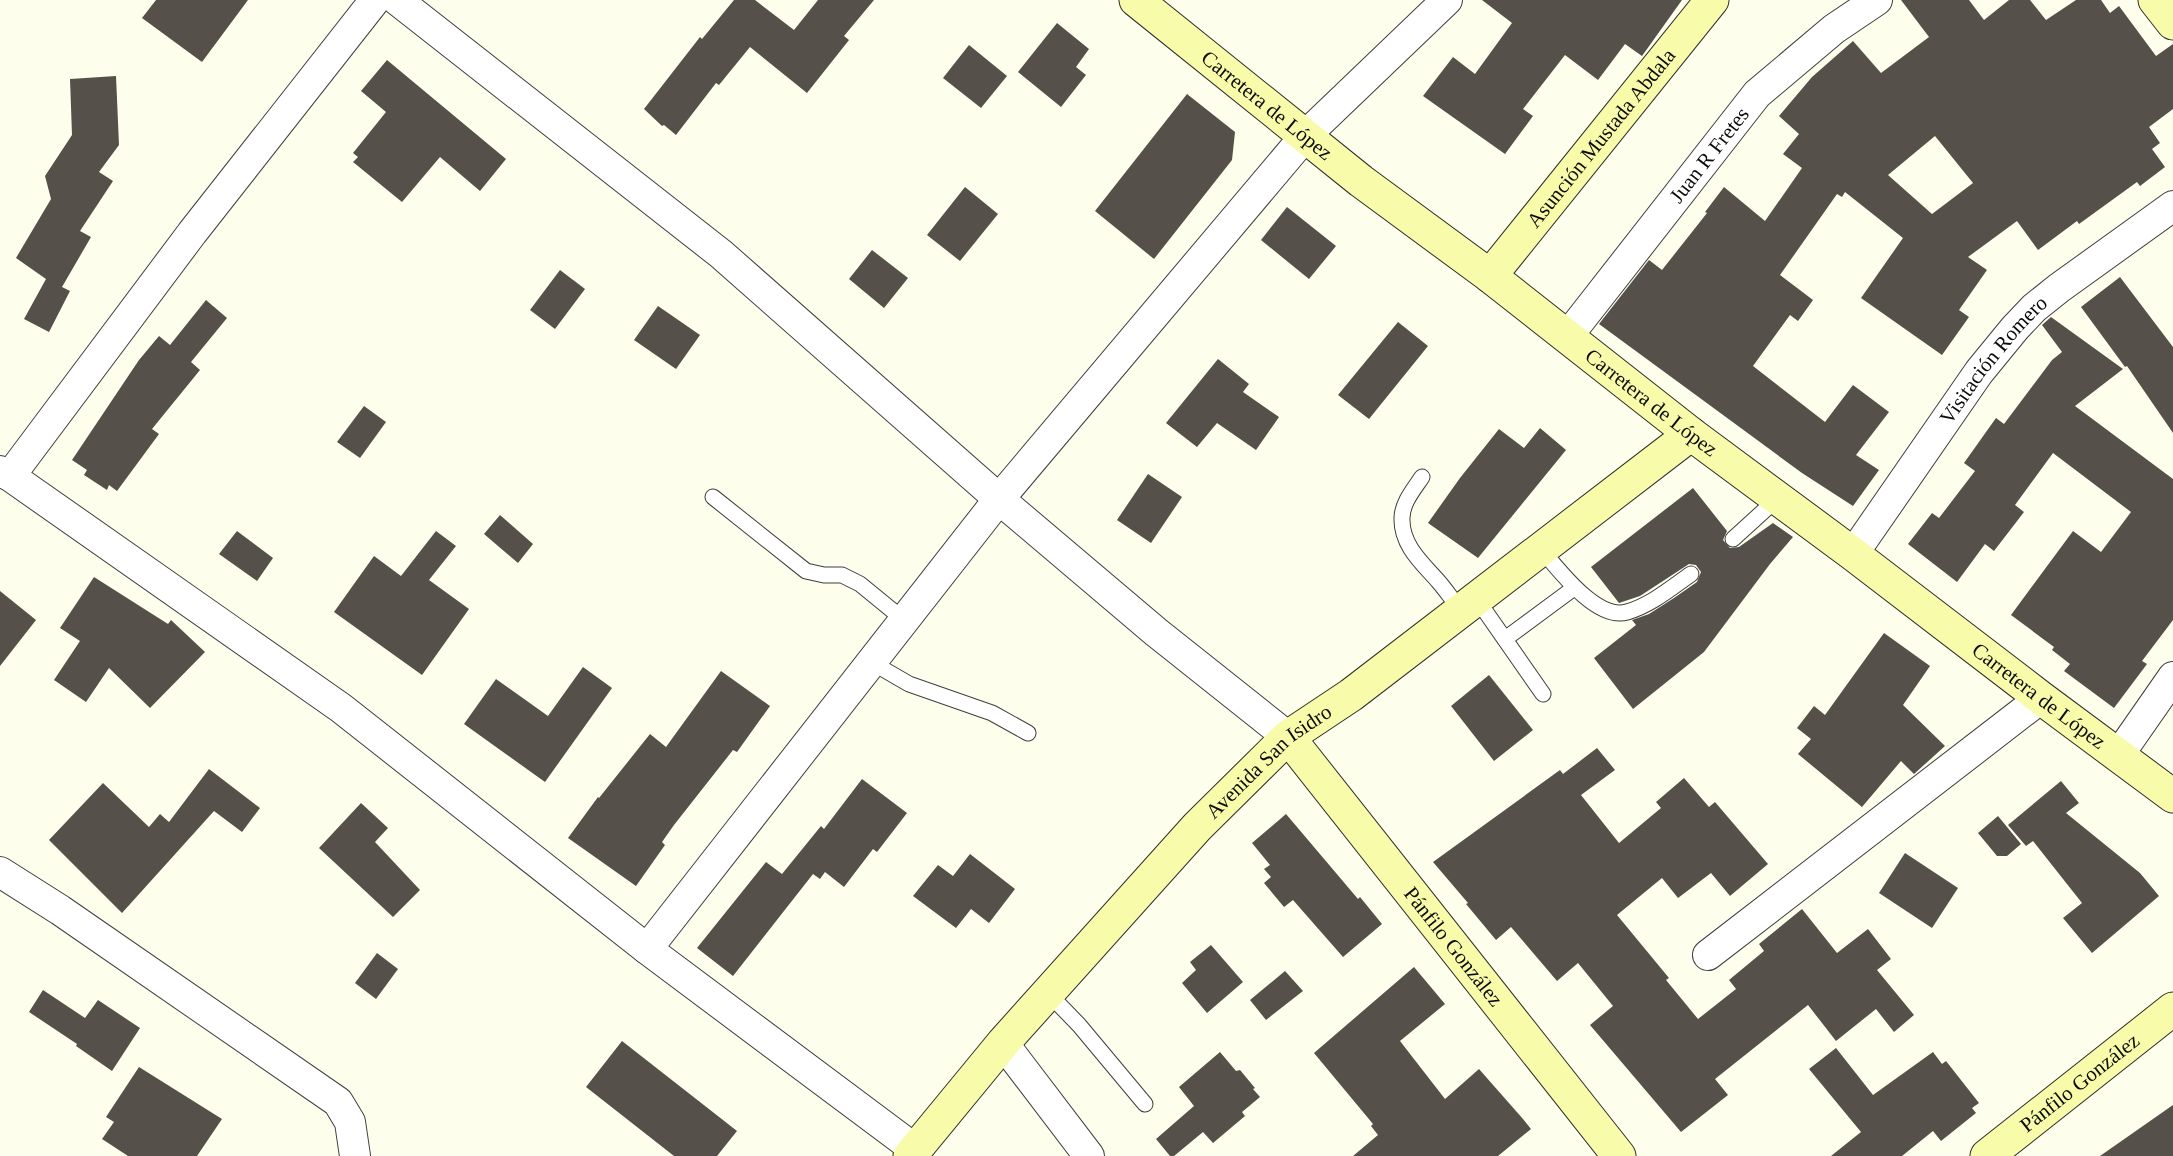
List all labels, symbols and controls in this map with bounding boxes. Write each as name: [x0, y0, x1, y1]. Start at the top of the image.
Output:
street label: Asunción Mustada Abdala: [1522, 43, 1681, 232]
street label: Carretera de López: [1197, 46, 1337, 165]
street label: Juan R Fretes: [1665, 103, 1754, 207]
street label: Visitación Romero: [1935, 290, 2052, 428]
street label: Carretera de López: [1580, 344, 1722, 461]
street label: Carretera de López: [1967, 638, 2110, 754]
street label: Avenida San Isidro: [1201, 699, 1336, 824]
street label: Pánfilo González: [1399, 882, 1508, 1011]
street label: Pánfilo González: [2015, 1028, 2144, 1137]

